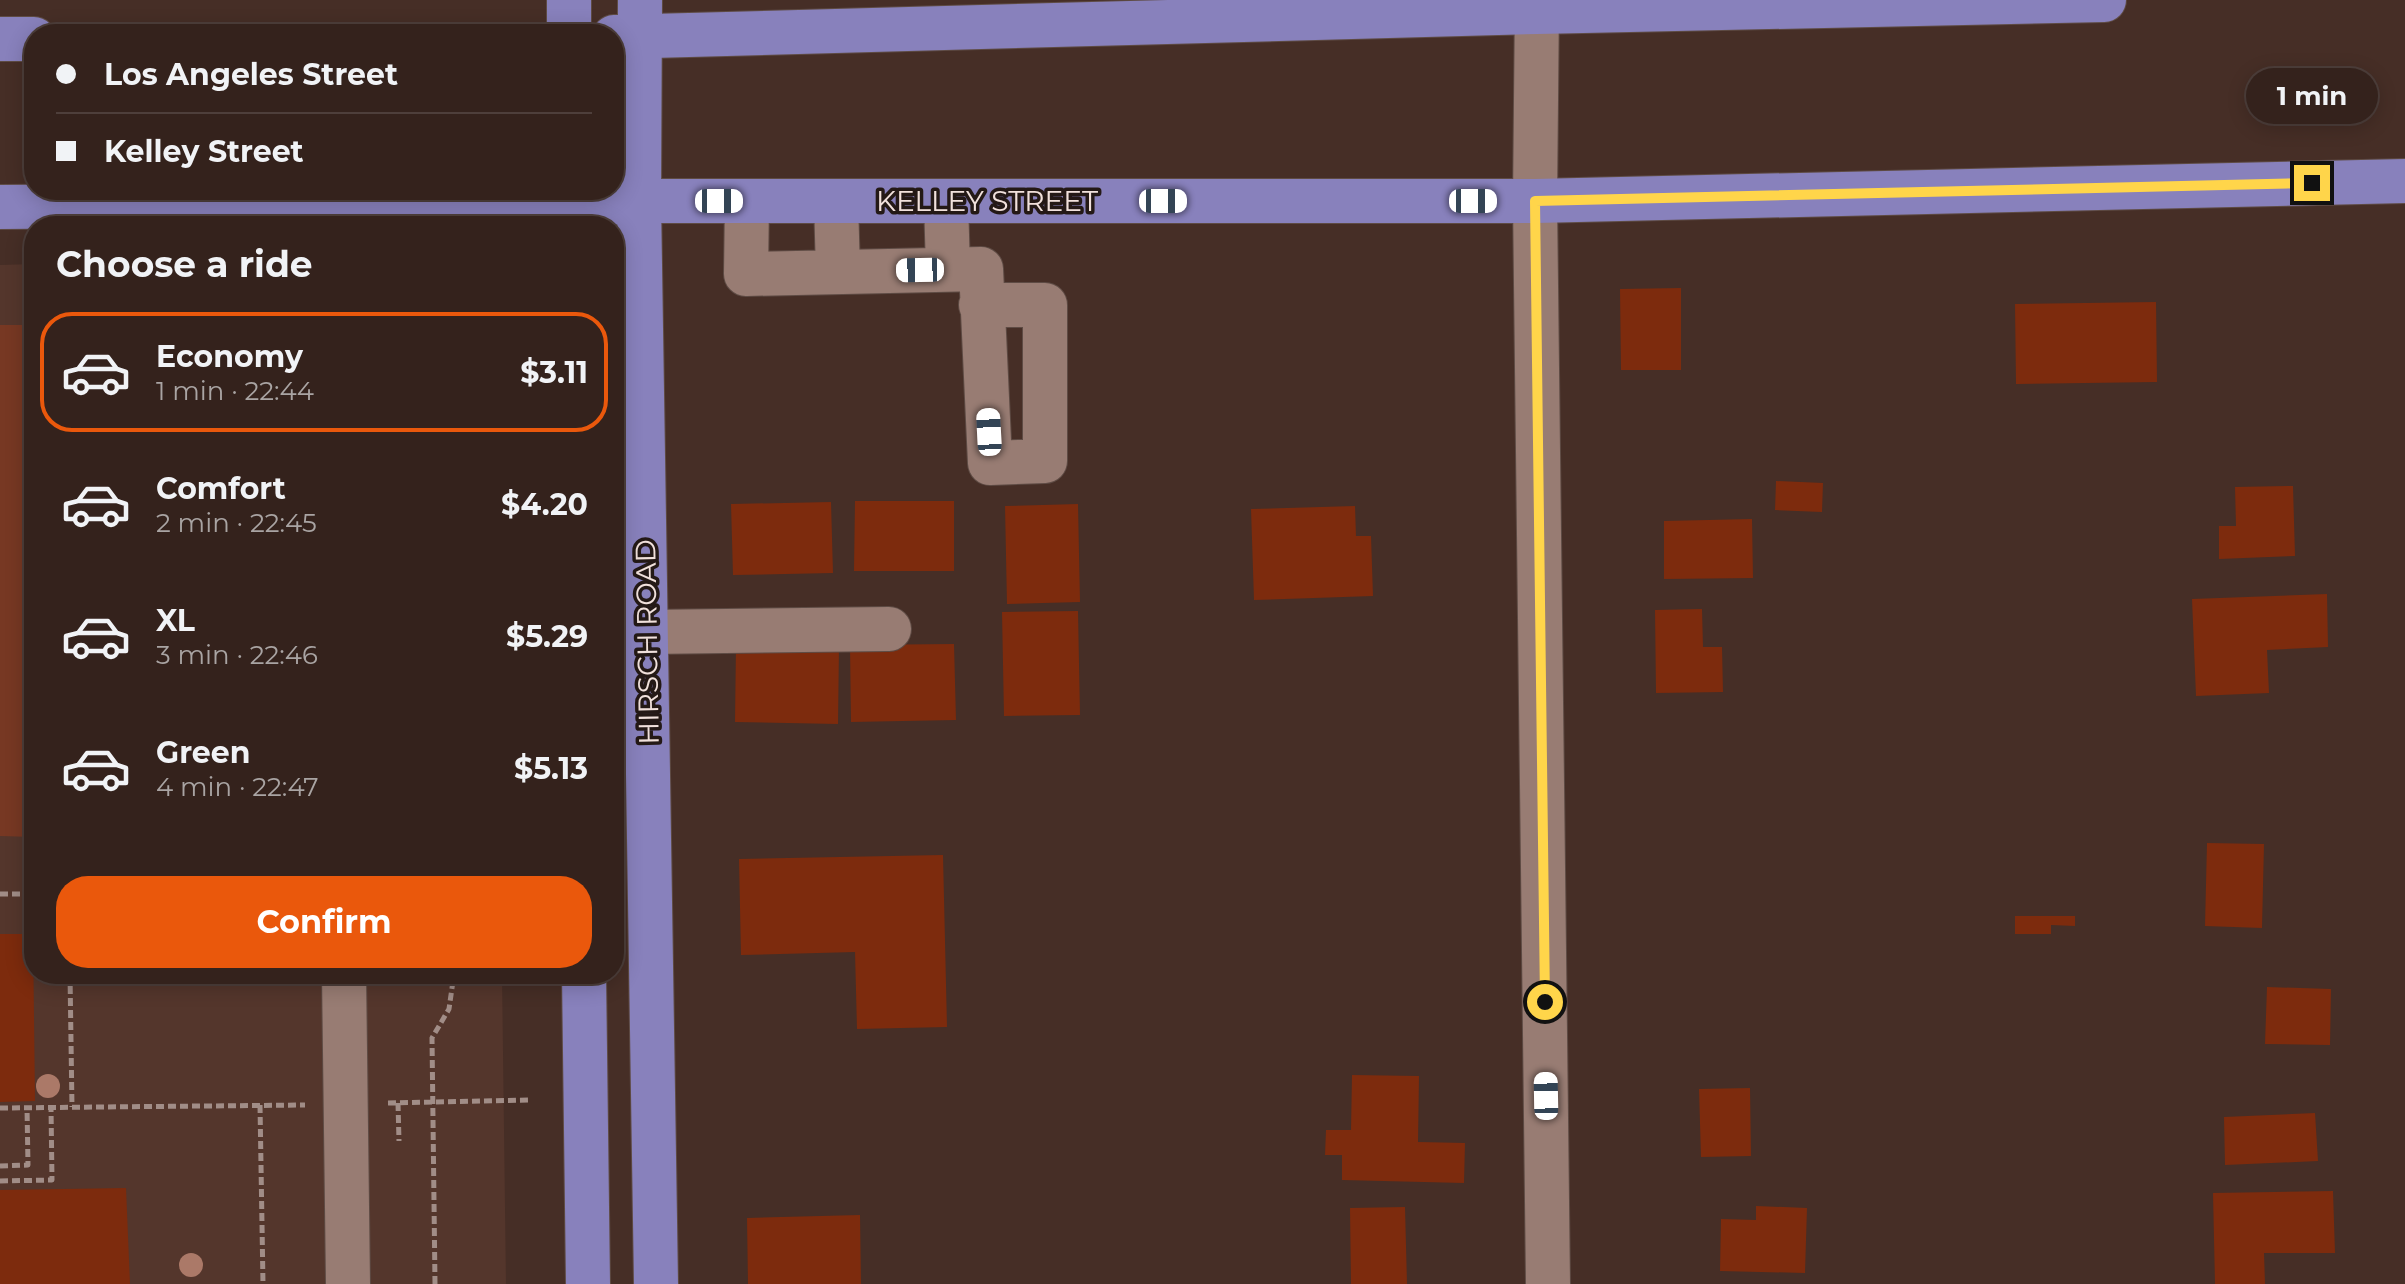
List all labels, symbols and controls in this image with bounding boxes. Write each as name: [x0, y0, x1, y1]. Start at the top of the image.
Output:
text: Los Angeles Street: [104, 56, 398, 93]
callout: 1 min: [2246, 67, 2378, 123]
text: 1 min: [2277, 80, 2347, 112]
text: Kelley Street: [104, 133, 304, 170]
route end: [2294, 165, 2330, 201]
street label: KELLEY STREET: [876, 184, 1098, 218]
car: [695, 189, 743, 213]
car: [1139, 189, 1187, 213]
car: [1449, 189, 1497, 213]
text: Choose a ride: [56, 242, 313, 286]
car: [896, 258, 944, 282]
icon: car: [60, 336, 132, 408]
text: Economy: [156, 338, 303, 375]
text: $3.11: [520, 354, 588, 391]
text: 1 min · 22:44: [156, 375, 314, 407]
car: [976, 407, 1002, 457]
icon: car: [60, 468, 132, 540]
text: Comfort: [156, 470, 286, 507]
text: $4.20: [501, 486, 588, 523]
text: 2 min · 22:45: [156, 507, 317, 539]
street label: HIRSCH ROAD: [628, 539, 666, 745]
icon: car: [60, 600, 132, 672]
text: XL: [156, 602, 195, 639]
text: $5.29: [506, 618, 588, 655]
text: 3 min · 22:46: [156, 639, 318, 671]
icon: car: [60, 732, 132, 804]
text: Green: [156, 734, 250, 771]
text: $5.13: [514, 750, 588, 787]
text: 4 min · 22:47: [156, 771, 319, 803]
button: Confirm: [56, 876, 592, 968]
route start: [1527, 984, 1563, 1020]
car: [1534, 1072, 1558, 1120]

